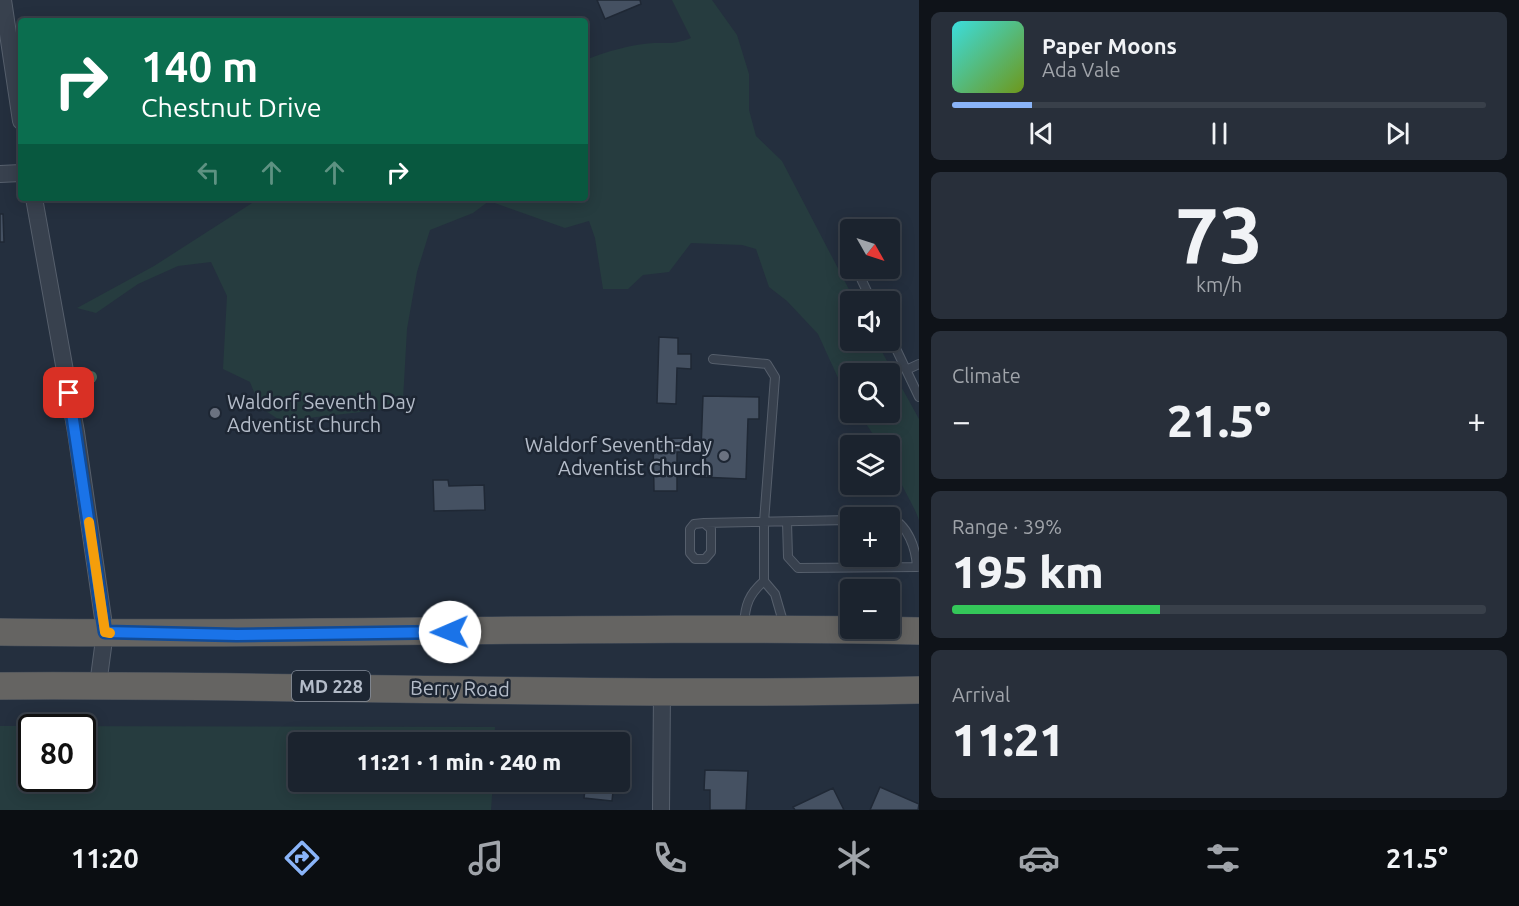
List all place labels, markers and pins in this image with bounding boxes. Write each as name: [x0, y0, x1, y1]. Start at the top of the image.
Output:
pin: [43, 367, 94, 418]
place label: Waldorf Seventh Day Adventist Church: [227, 390, 416, 436]
marker: Waldorf Seventh Day Adventist Church: [208, 406, 222, 420]
place label: Waldorf Seventh-day Adventist Church: [525, 433, 712, 479]
marker: Waldorf Seventh-day Adventist Church: [717, 449, 731, 463]

